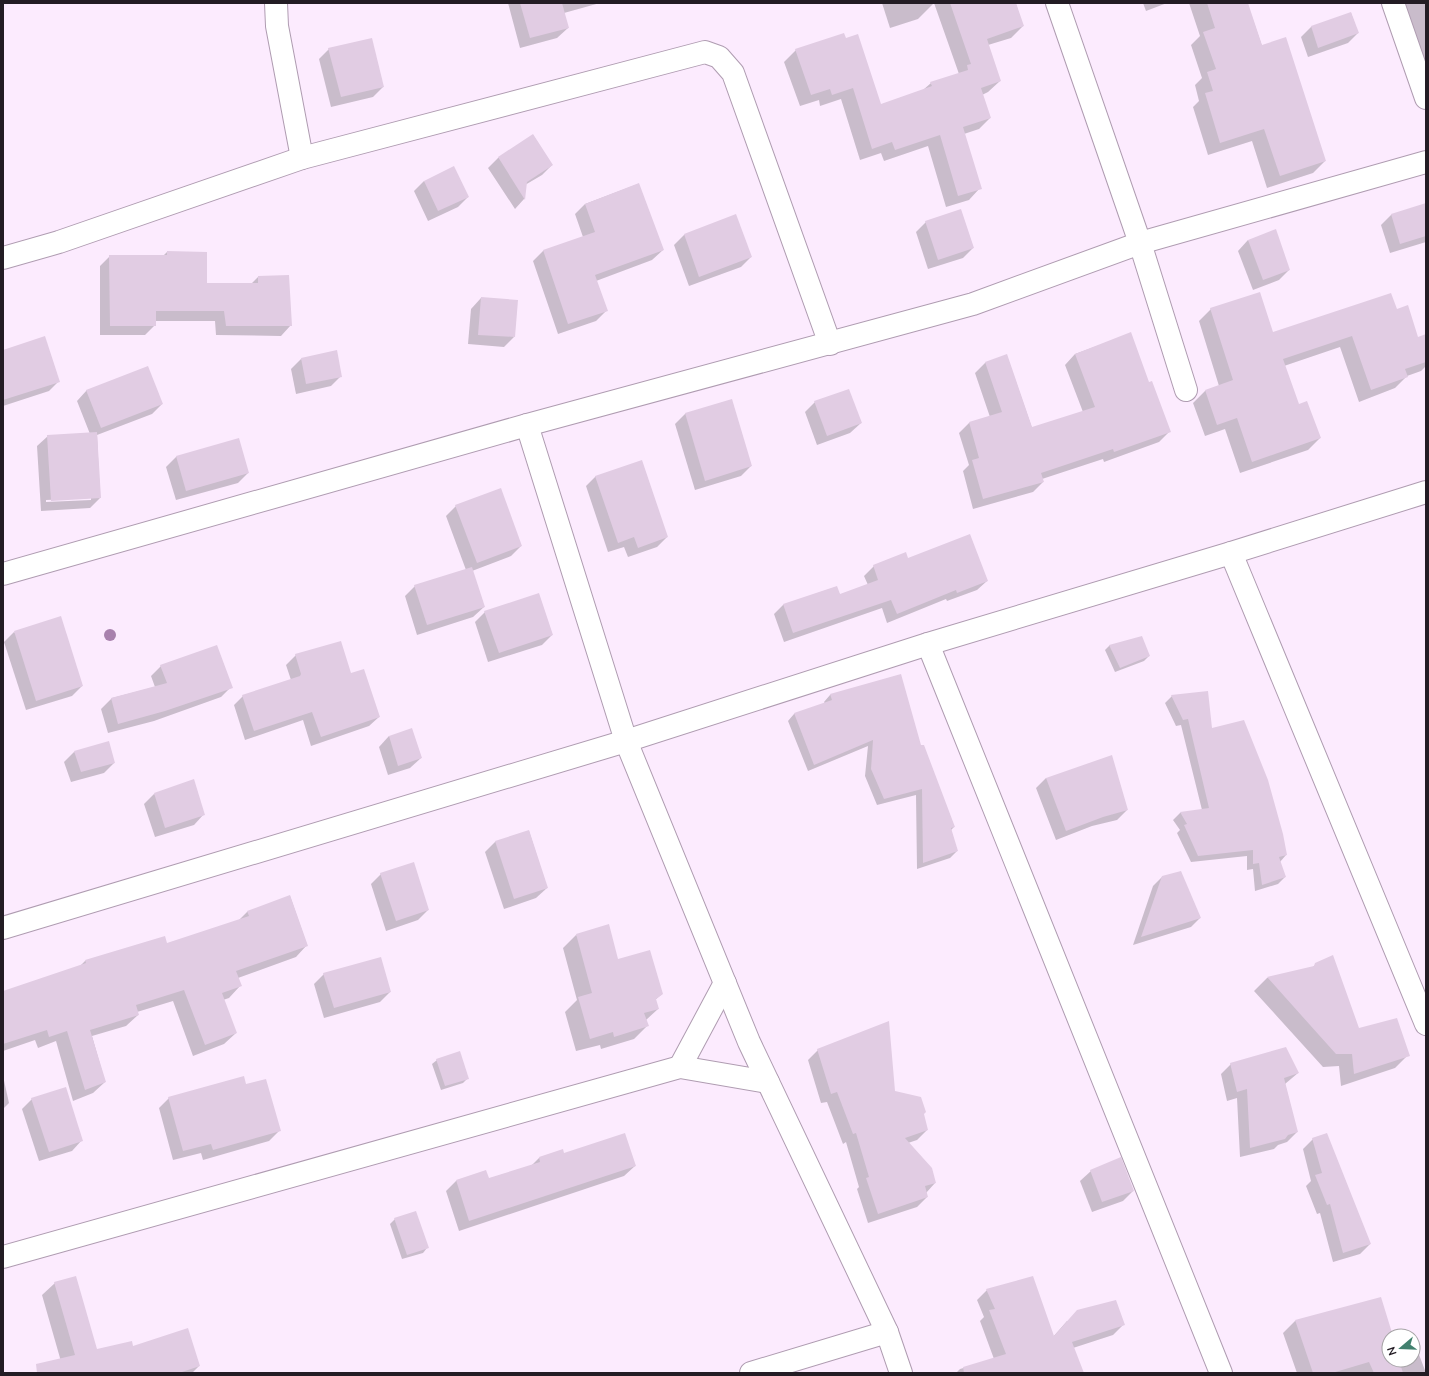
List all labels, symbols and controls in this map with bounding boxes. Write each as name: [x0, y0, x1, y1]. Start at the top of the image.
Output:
north arrow: [1381, 1328, 1421, 1368]
text: N: [1384, 1345, 1400, 1357]

